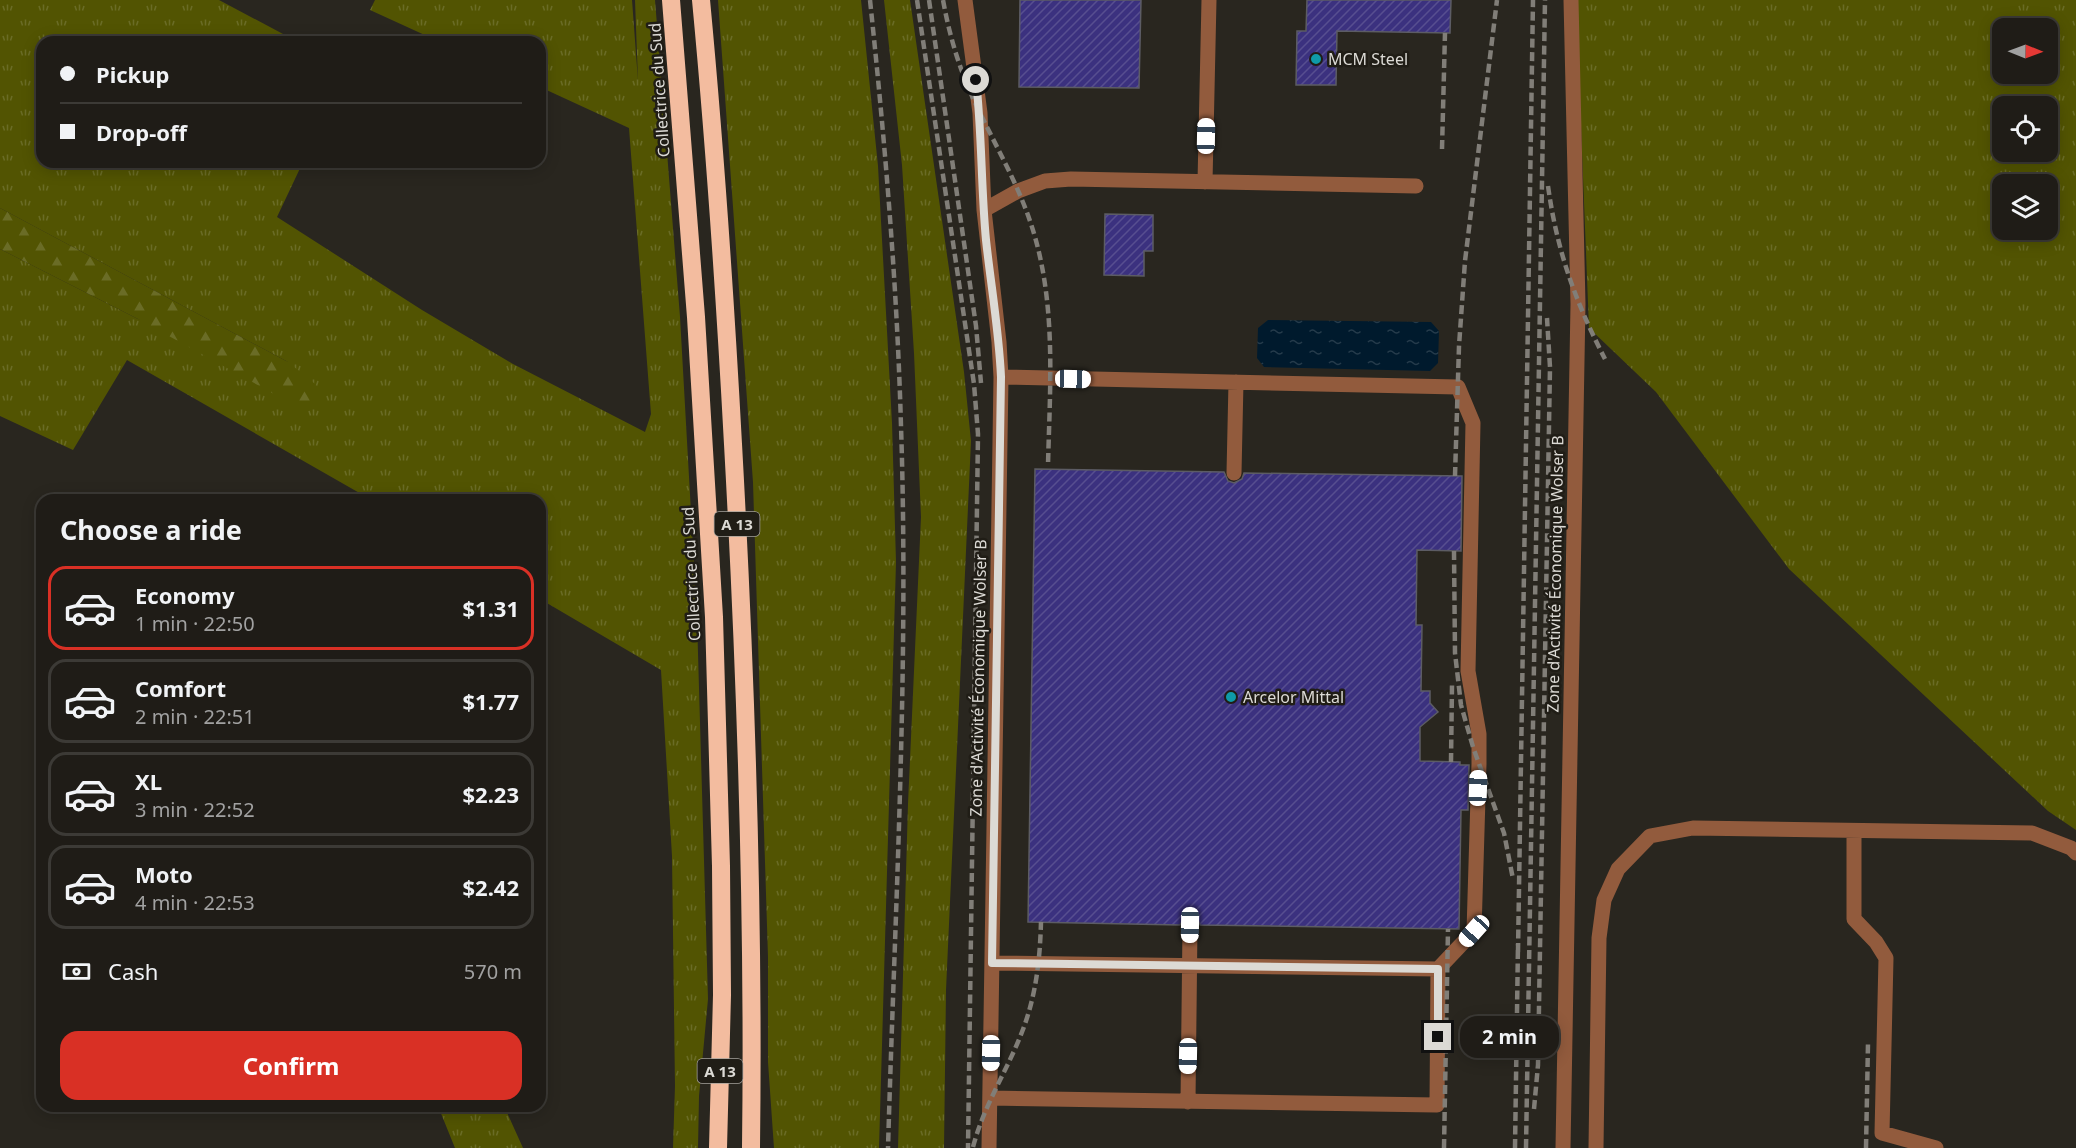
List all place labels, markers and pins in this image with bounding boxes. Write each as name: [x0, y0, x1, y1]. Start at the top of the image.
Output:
place label: MCM Steel: [1328, 48, 1408, 70]
marker: MCM Steel: [1309, 52, 1323, 66]
place label: Arcelor Mittal: [1243, 686, 1344, 708]
marker: Arcelor Mittal: [1224, 690, 1238, 704]

